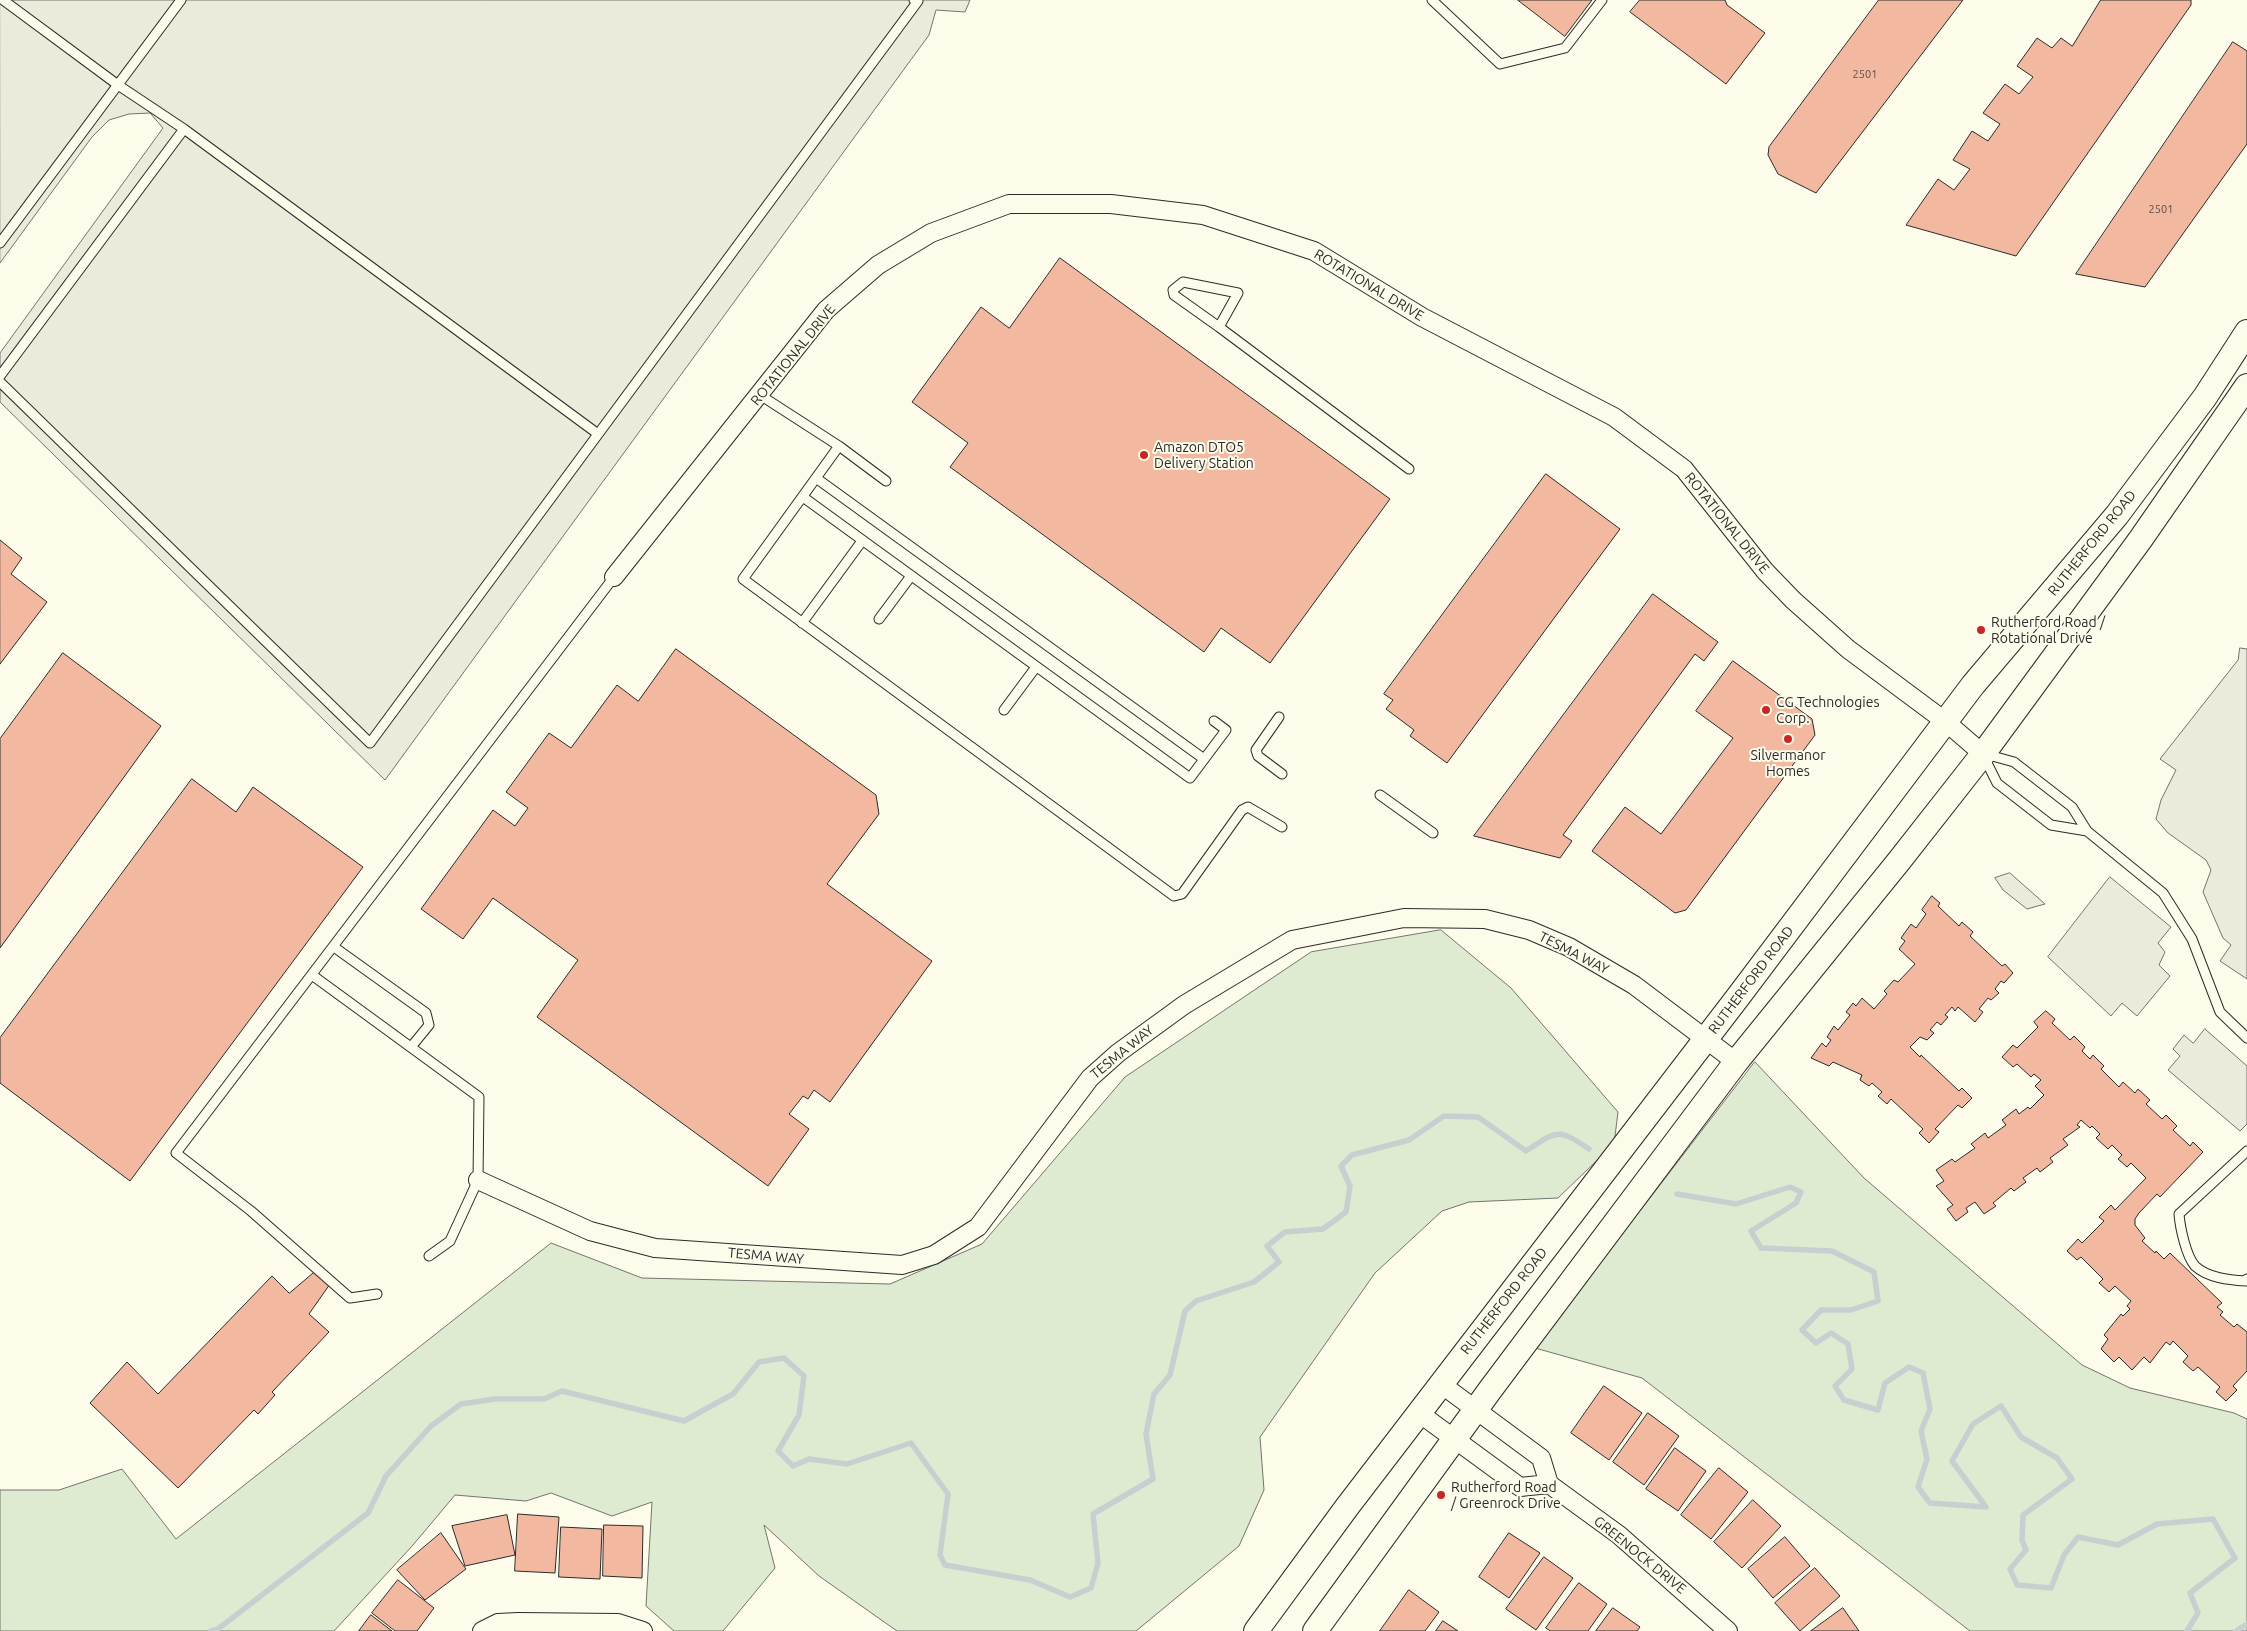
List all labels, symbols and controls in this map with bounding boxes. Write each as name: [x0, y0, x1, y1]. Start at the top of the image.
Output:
house number: 2501: [1853, 67, 1877, 81]
house number: 2501: [2149, 202, 2173, 216]
street label: ROTATIONAL DRIVE: [1311, 246, 1427, 324]
street label: ROTATIONAL DRIVE: [747, 301, 839, 409]
place label: Amazon DTO5 Delivery Station: [1154, 439, 1254, 472]
marker: Amazon DTO5 Delivery Station: [1138, 449, 1150, 461]
street label: ROTATIONAL DRIVE: [1681, 469, 1773, 577]
street label: RUTHERFORD ROAD: [2044, 487, 2140, 599]
place label: Rutherford Road / Rotational Drive: [1991, 614, 2105, 646]
marker: Rutherford Road / Rotational Drive: [1975, 624, 1987, 636]
place label: CG Technologies Corp.: [1776, 694, 1880, 726]
marker: CG Technologies Corp.: [1760, 704, 1772, 716]
marker: Silvermanor Homes: [1782, 733, 1794, 745]
place label: Silvermanor Homes: [1751, 747, 1825, 780]
street label: RUTHERFORD ROAD: [1705, 923, 1797, 1037]
street label: TESMA WAY: [1536, 928, 1612, 978]
street label: TESMA WAY: [1087, 1021, 1157, 1083]
street label: TESMA WAY: [727, 1244, 805, 1268]
street label: RUTHERFORD ROAD: [1457, 1244, 1551, 1358]
place label: Rutherford Road / Greenrock Drive: [1451, 1479, 1561, 1511]
marker: Rutherford Road / Greenrock Drive: [1435, 1489, 1447, 1501]
street label: GREENOCK DRIVE: [1590, 1513, 1690, 1597]

